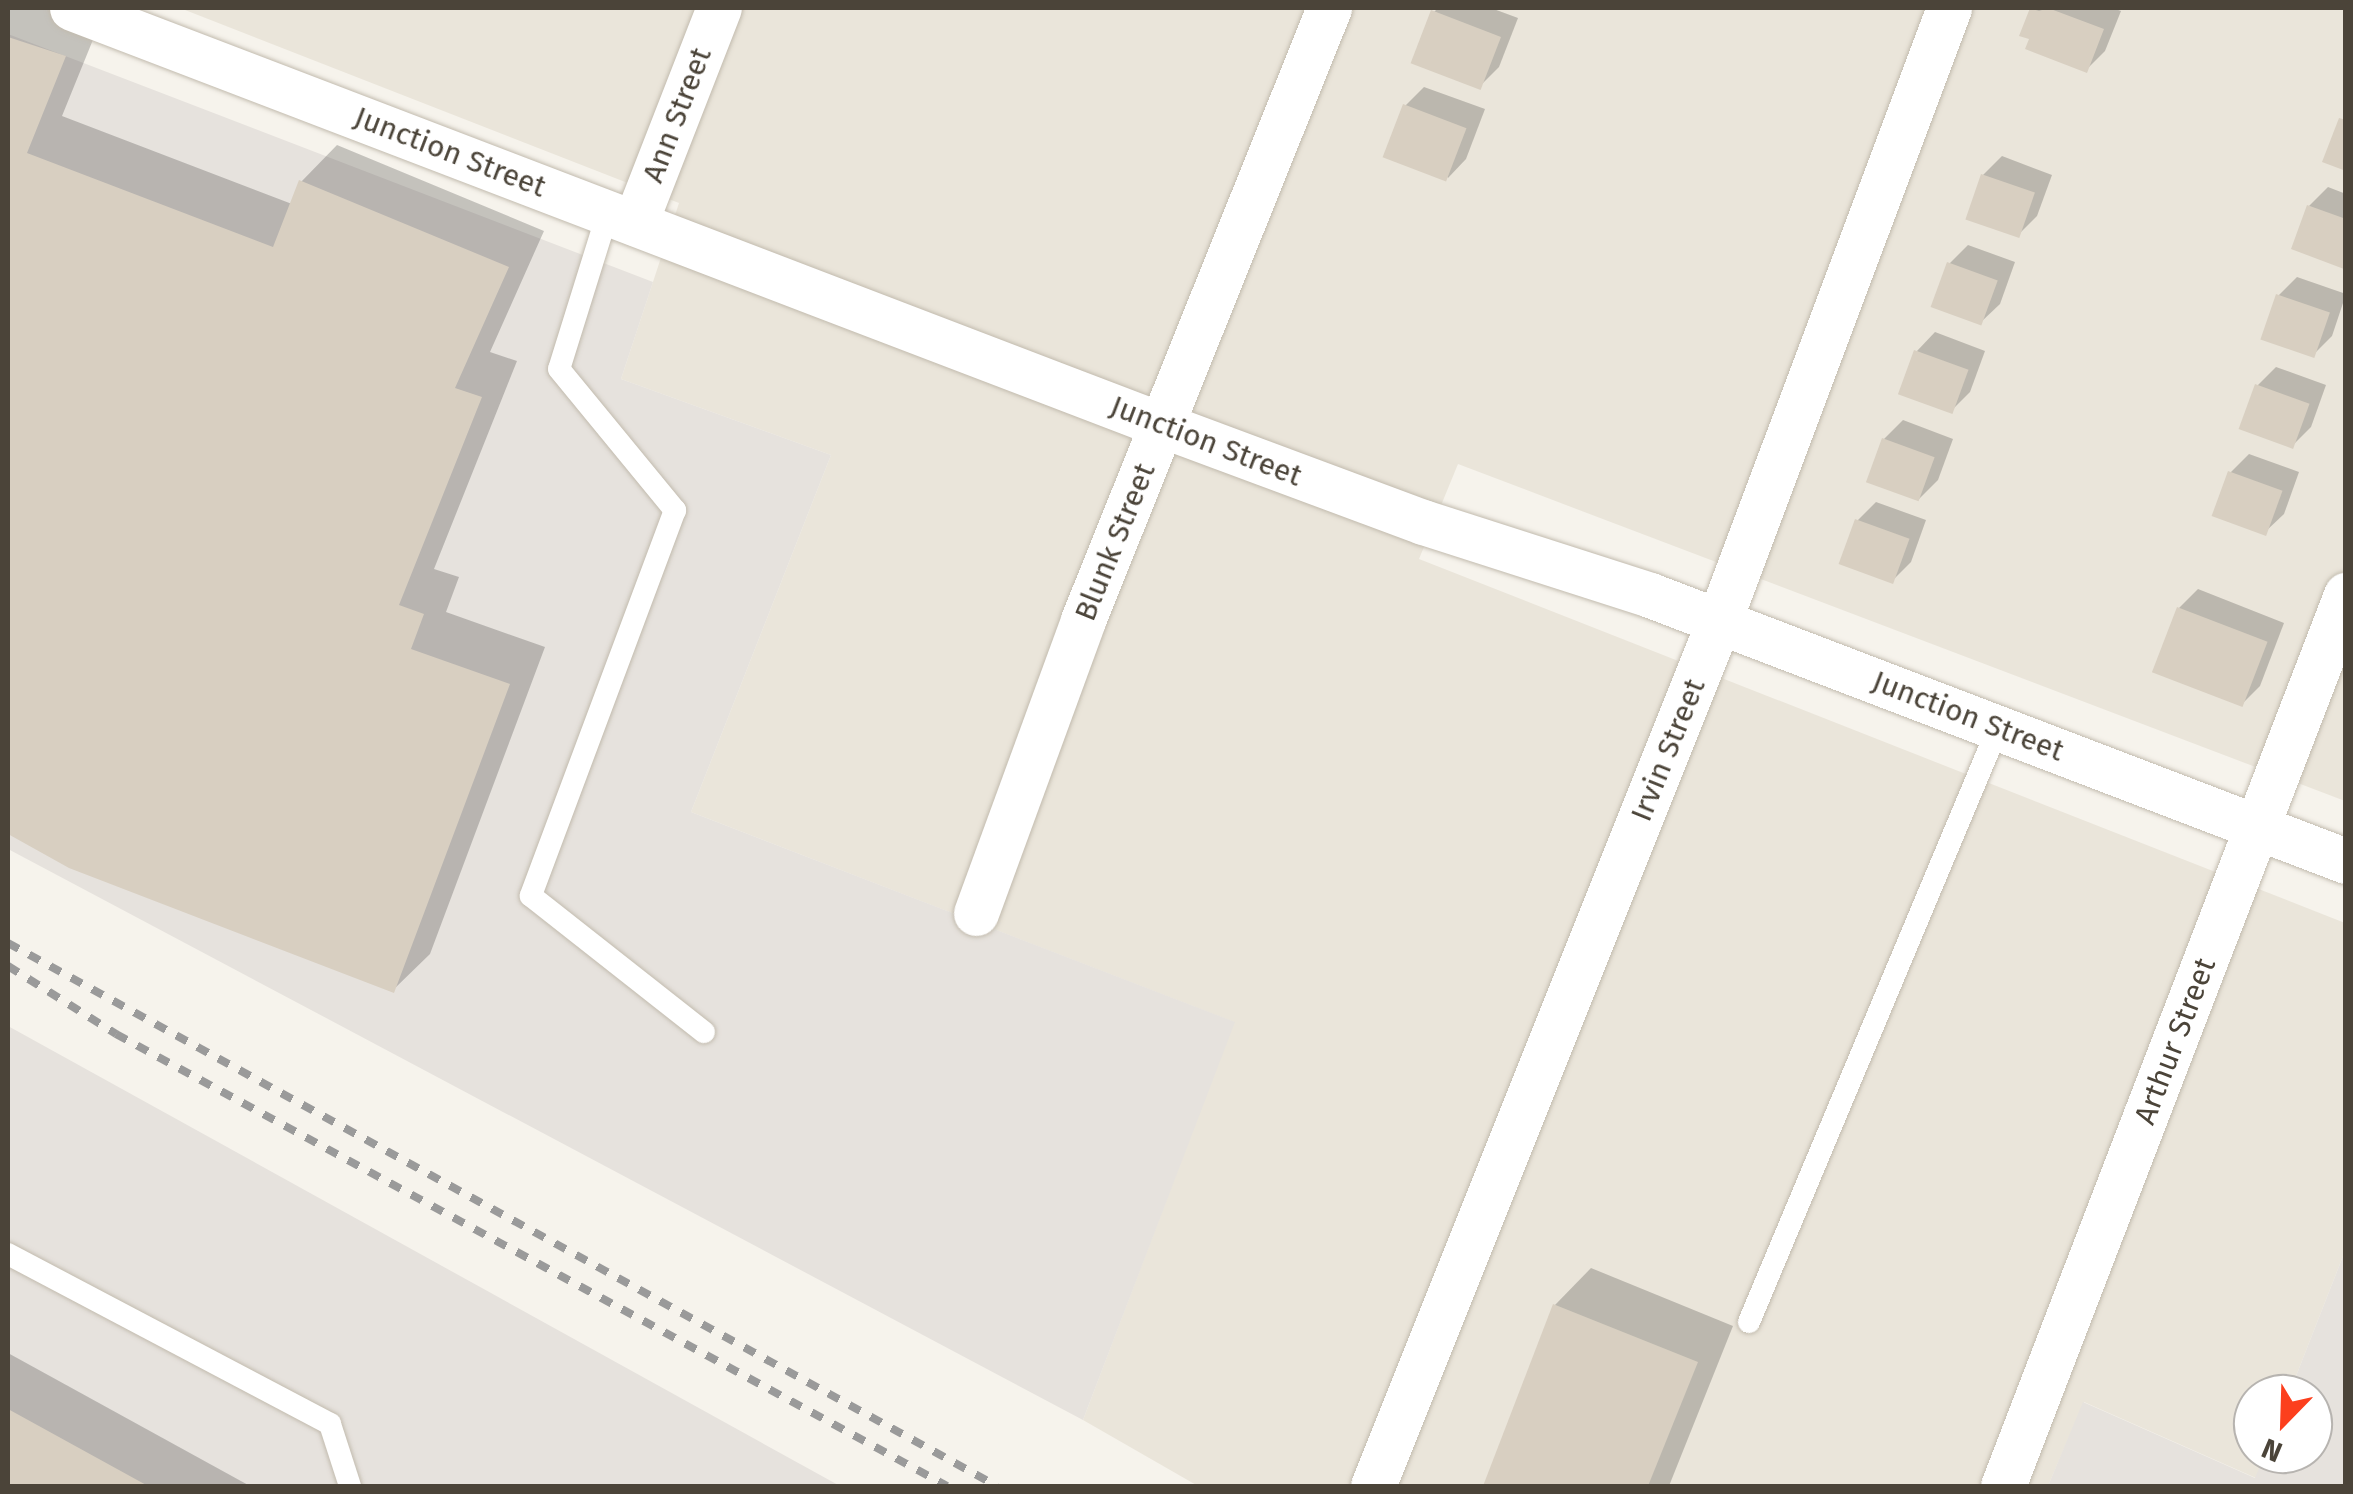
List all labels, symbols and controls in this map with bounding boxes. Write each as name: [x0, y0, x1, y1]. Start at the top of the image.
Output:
street label: Ann Street: [635, 42, 719, 188]
street label: Junction Street: [349, 99, 551, 205]
street label: Junction Street: [1105, 388, 1307, 494]
street label: Blunk Street: [1067, 458, 1163, 626]
street label: Junction Street: [1867, 663, 2069, 769]
street label: Irvin Street: [1623, 673, 1713, 827]
street label: Arthur Street: [2127, 953, 2223, 1129]
north arrow: [2233, 1374, 2333, 1474]
text: N: [2257, 1431, 2287, 1469]

